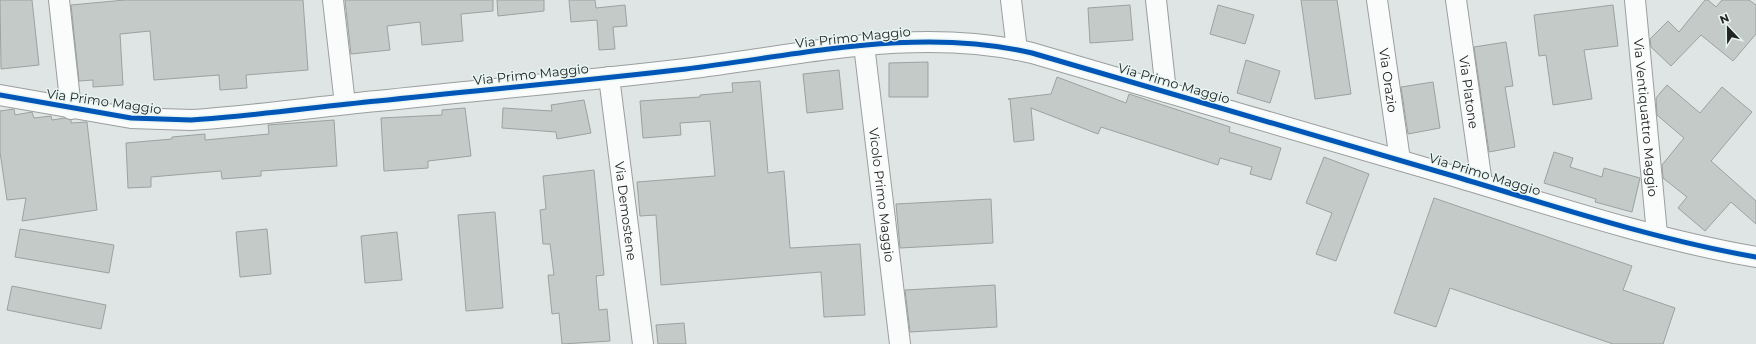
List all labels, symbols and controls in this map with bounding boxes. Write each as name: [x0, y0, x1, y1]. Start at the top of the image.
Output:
north arrow: [1708, 8, 1748, 48]
text: N: [1718, 11, 1731, 27]
street label: Via Primo Maggio: [794, 23, 912, 51]
street label: Via Ventiquattro Maggio: [1631, 38, 1661, 197]
street label: Via Orazio: [1376, 47, 1401, 113]
street label: Via Platone: [1456, 54, 1482, 130]
street label: Via Primo Maggio: [1116, 59, 1232, 107]
street label: Via Primo Maggio: [472, 60, 590, 88]
street label: Via Primo Maggio: [45, 85, 163, 117]
street label: Vicolo Primo Maggio: [866, 127, 898, 263]
street label: Via Primo Maggio: [1427, 149, 1543, 199]
street label: Via Demostene: [612, 160, 640, 262]

